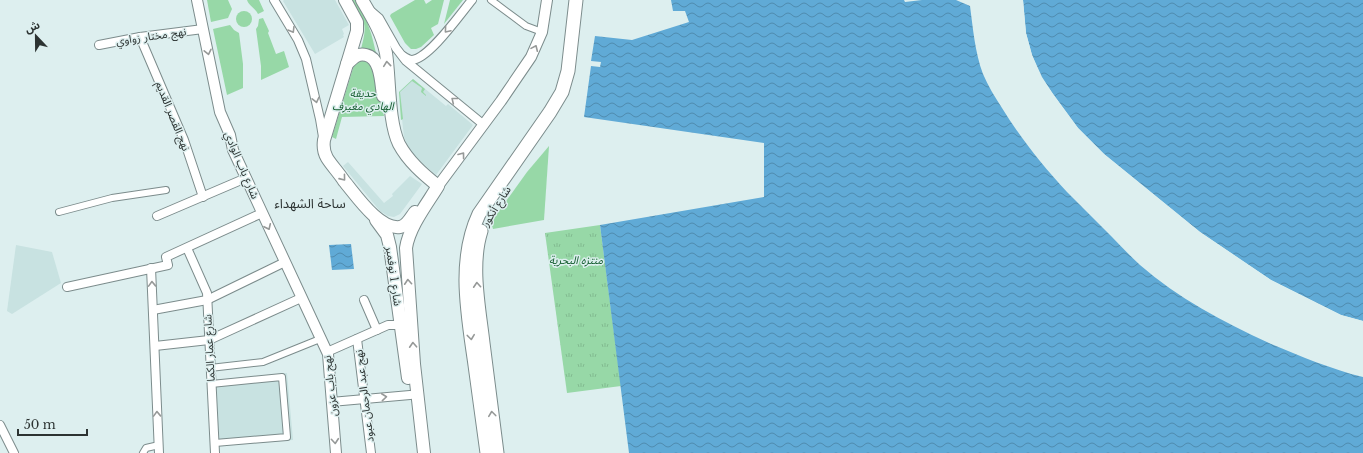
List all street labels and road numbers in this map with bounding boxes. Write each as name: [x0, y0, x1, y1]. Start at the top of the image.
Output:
street label: نهج مختار زواوي: [115, 24, 188, 50]
street label: نهج القصر القديم: [151, 79, 193, 154]
street label: شارع باب الوادي: [219, 129, 263, 202]
street label: شارع أنكور: [478, 183, 515, 230]
street label: شارع 1 نوفمبر: [382, 244, 405, 307]
street label: شارع عمار الكما: [200, 314, 219, 382]
street label: نهج عبد الرحمان عبود: [351, 349, 378, 443]
street label: نهج باب عزون: [320, 355, 341, 417]

